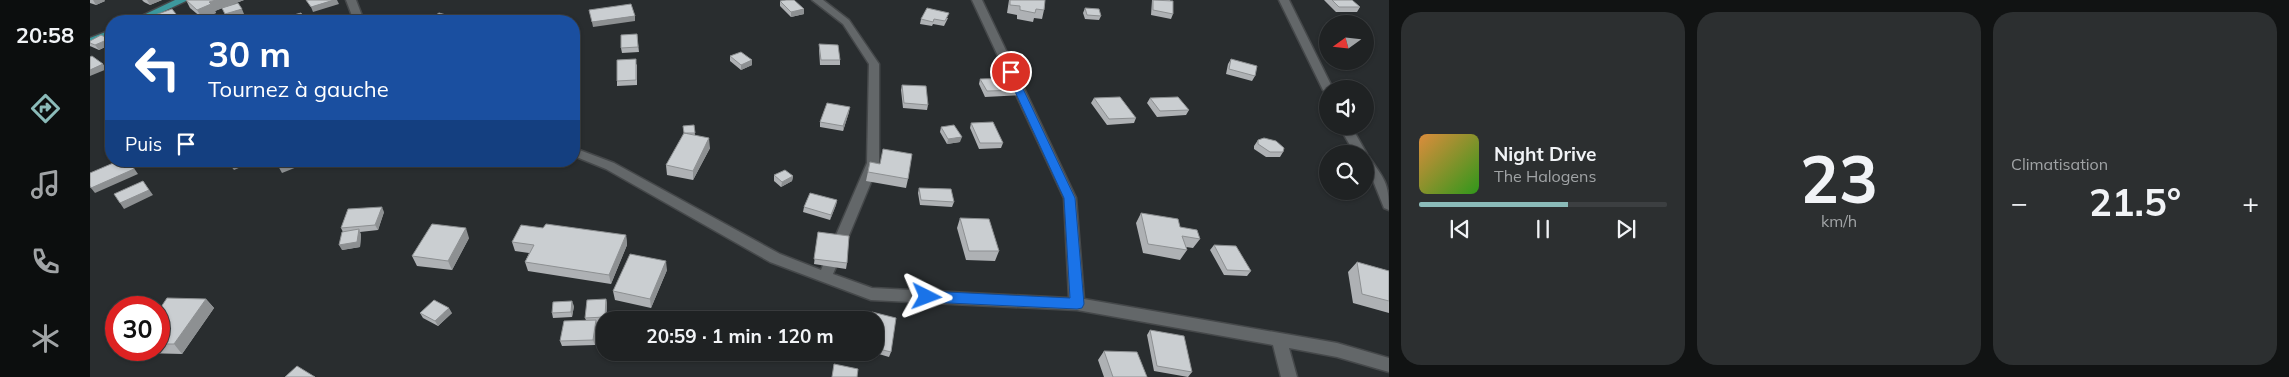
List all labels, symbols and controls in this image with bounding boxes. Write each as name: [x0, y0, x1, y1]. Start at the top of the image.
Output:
north arrow: [1319, 15, 1374, 70]
map controls: [1319, 15, 1374, 200]
text: 20:58: [16, 21, 74, 49]
text: 30 m: [208, 32, 291, 76]
icon: left: [125, 35, 190, 100]
pin: [990, 51, 1032, 93]
icon: arrive: [997, 58, 1025, 86]
text: Tournez à gauche: [208, 75, 389, 103]
button: sound: [1319, 80, 1374, 135]
icon: directions: [28, 91, 63, 126]
icon: arrive: [172, 130, 200, 158]
text: Puis: [125, 132, 162, 156]
text: 23: [1800, 138, 1878, 219]
text: Night Drive: [1494, 142, 1596, 166]
button: search: [1319, 145, 1374, 200]
text: Climatisation: [2011, 154, 2108, 174]
text: The Halogens: [1494, 166, 1596, 186]
icon: music: [28, 167, 63, 202]
text: 21.5°: [2089, 178, 2181, 226]
text: −: [2011, 185, 2028, 220]
text: +: [2242, 185, 2259, 220]
text: km/h: [1821, 211, 1857, 231]
icon: previous: [1446, 215, 1474, 243]
icon: pause: [1529, 215, 1557, 243]
icon: next: [1612, 215, 1640, 243]
icon: phone: [28, 244, 63, 279]
position arrow: [900, 270, 952, 322]
speed limit sign: 30: [105, 296, 170, 361]
icon: climate: [28, 321, 63, 356]
text: 20:59 · 1 min · 120 m: [646, 324, 834, 348]

